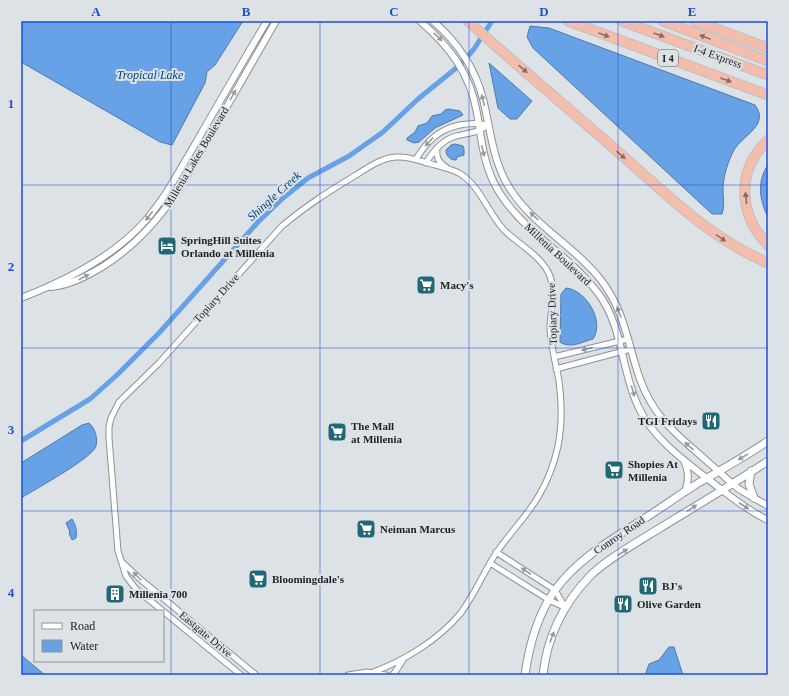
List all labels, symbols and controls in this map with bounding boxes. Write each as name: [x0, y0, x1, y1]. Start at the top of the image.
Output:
text: A: [91, 4, 101, 19]
text: B: [242, 4, 251, 19]
text: C: [389, 4, 399, 19]
text: D: [539, 4, 549, 19]
text: E: [688, 4, 696, 19]
one-way arrow: [433, 32, 443, 42]
one-way arrow: [653, 32, 665, 38]
one-way arrow: [598, 33, 610, 39]
one-way arrow: [699, 34, 711, 40]
street label: I-4 Express: [692, 42, 744, 70]
road number: I 4: [658, 50, 678, 66]
one-way arrow: [518, 65, 528, 74]
water label: Tropical Lake: [117, 68, 184, 82]
one-way arrow: [720, 77, 732, 83]
one-way arrow: [230, 89, 237, 101]
one-way arrow: [480, 94, 486, 106]
text: 1: [8, 96, 14, 111]
street label: Millenia Lakes Boulevard: [161, 104, 231, 209]
one-way arrow: [424, 137, 434, 147]
one-way arrow: [480, 145, 486, 158]
one-way arrow: [616, 150, 626, 159]
water label: Shingle Creek: [244, 168, 304, 224]
one-way arrow: [742, 192, 749, 204]
one-way arrow: [145, 210, 153, 221]
one-way arrow: [529, 212, 539, 221]
street label: Millenia Boulevard: [523, 220, 594, 288]
place label: SpringHill Suites Orlando at Millenia: [181, 234, 275, 259]
one-way arrow: [716, 234, 726, 242]
hotel icon: SpringHill Suites Orlando at Millenia: [156, 235, 178, 257]
text: 2: [8, 259, 14, 274]
street label: Topiary Drive: [191, 271, 241, 325]
one-way arrow: [79, 274, 90, 280]
supermarket icon: Macy's: [415, 274, 437, 296]
place label: Macy's: [440, 279, 474, 291]
street label: Topiary Drive: [545, 283, 559, 345]
one-way arrow: [616, 306, 622, 318]
one-way arrow: [581, 346, 593, 352]
one-way arrow: [630, 385, 636, 397]
restaurant icon: TGI Fridays: [700, 410, 722, 432]
place label: TGI Fridays: [638, 415, 698, 427]
place label: The Mall at Millenia: [351, 420, 403, 445]
supermarket icon: The Mall at Millenia: [326, 421, 348, 443]
text: 3: [8, 422, 15, 437]
one-way arrow: [684, 441, 694, 450]
one-way arrow: [737, 453, 749, 460]
place label: Shopies At Millenia: [628, 458, 678, 483]
supermarket icon: Shopies At Millenia: [603, 459, 625, 481]
one-way arrow: [738, 502, 750, 509]
one-way arrow: [687, 504, 697, 512]
street label: Conroy Road: [591, 513, 647, 556]
supermarket icon: Neiman Marcus: [355, 518, 377, 540]
place label: Neiman Marcus: [380, 523, 456, 535]
one-way arrow: [617, 548, 628, 556]
supermarket icon: Bloomingdale's: [247, 568, 269, 590]
one-way arrow: [520, 568, 531, 575]
one-way arrow: [132, 571, 142, 581]
place label: Bloomingdale's: [272, 573, 345, 585]
restaurant icon: BJ's: [637, 575, 659, 597]
place label: BJ's: [662, 580, 683, 592]
building icon: Millenia 700: [104, 583, 126, 605]
text: 4: [8, 585, 15, 600]
place label: Millenia 700: [129, 588, 188, 600]
restaurant icon: Olive Garden: [612, 593, 634, 615]
place label: Olive Garden: [637, 598, 701, 610]
street label: Eastgate Drive: [177, 608, 235, 660]
legend: [34, 610, 164, 662]
text: Road: [70, 619, 95, 633]
one-way arrow: [549, 631, 555, 643]
text: Water: [70, 639, 98, 653]

